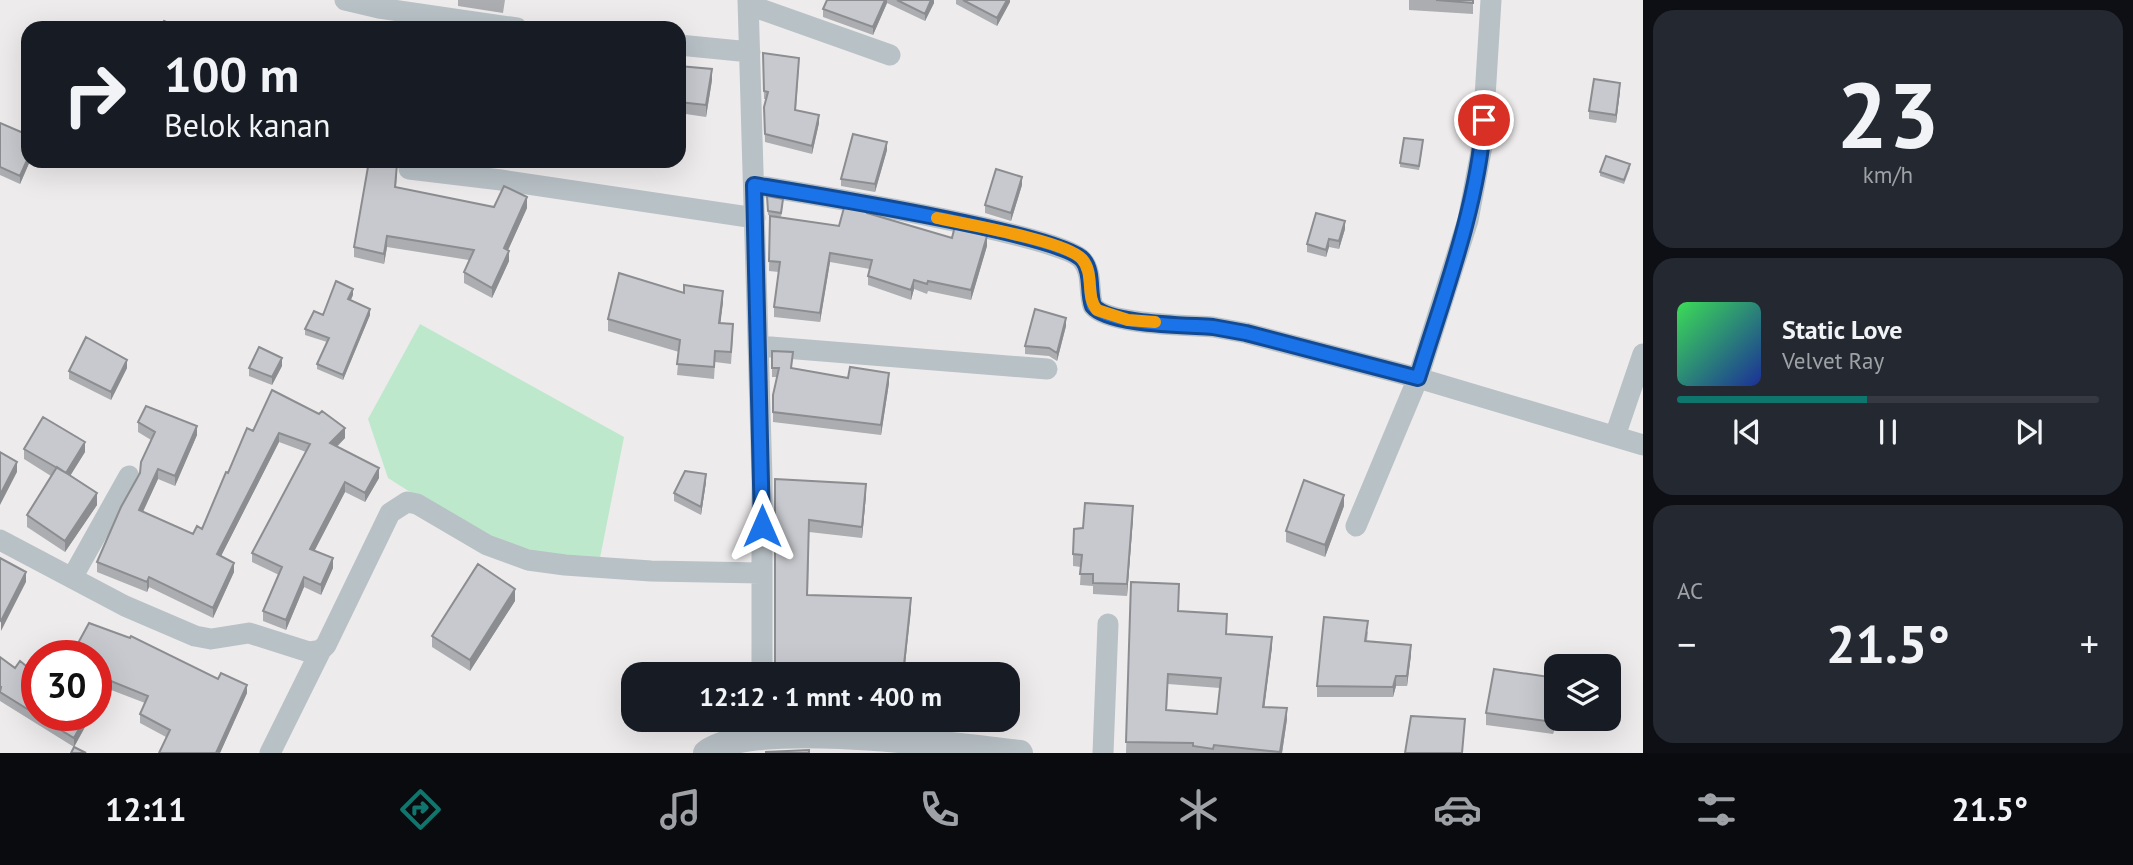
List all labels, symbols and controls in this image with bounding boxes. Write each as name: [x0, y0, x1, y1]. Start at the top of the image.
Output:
text: 100 m: [164, 42, 299, 106]
icon: right: [49, 49, 140, 140]
text: 23: [1836, 55, 1940, 173]
pin: [1454, 90, 1514, 150]
icon: arrive: [1465, 101, 1503, 139]
text: Belok kanan: [164, 104, 330, 146]
text: km/h: [1863, 160, 1913, 189]
text: Static Love: [1782, 313, 1903, 346]
text: Velvet Ray: [1782, 346, 1884, 375]
icon: previous: [1728, 413, 1766, 451]
icon: pause: [1869, 413, 1907, 451]
icon: next: [2010, 413, 2048, 451]
position arrow: [725, 489, 799, 563]
text: AC: [1677, 576, 1703, 605]
text: 21.5°: [1826, 610, 1950, 677]
text: −: [1677, 619, 1696, 668]
text: +: [2080, 619, 2099, 668]
speed limit sign: 30: [21, 640, 112, 731]
map controls: [1544, 654, 1621, 731]
button: layers: [1544, 654, 1621, 731]
text: 12:12 · 1 mnt · 400 m: [699, 680, 942, 713]
icon: directions: [396, 785, 445, 834]
icon: music: [656, 785, 705, 834]
icon: phone: [915, 785, 964, 834]
icon: climate: [1174, 785, 1223, 834]
icon: car: [1433, 785, 1482, 834]
icon: filters: [1692, 785, 1741, 834]
text: 12:11: [105, 788, 186, 830]
text: 21.5°: [1952, 788, 2028, 830]

